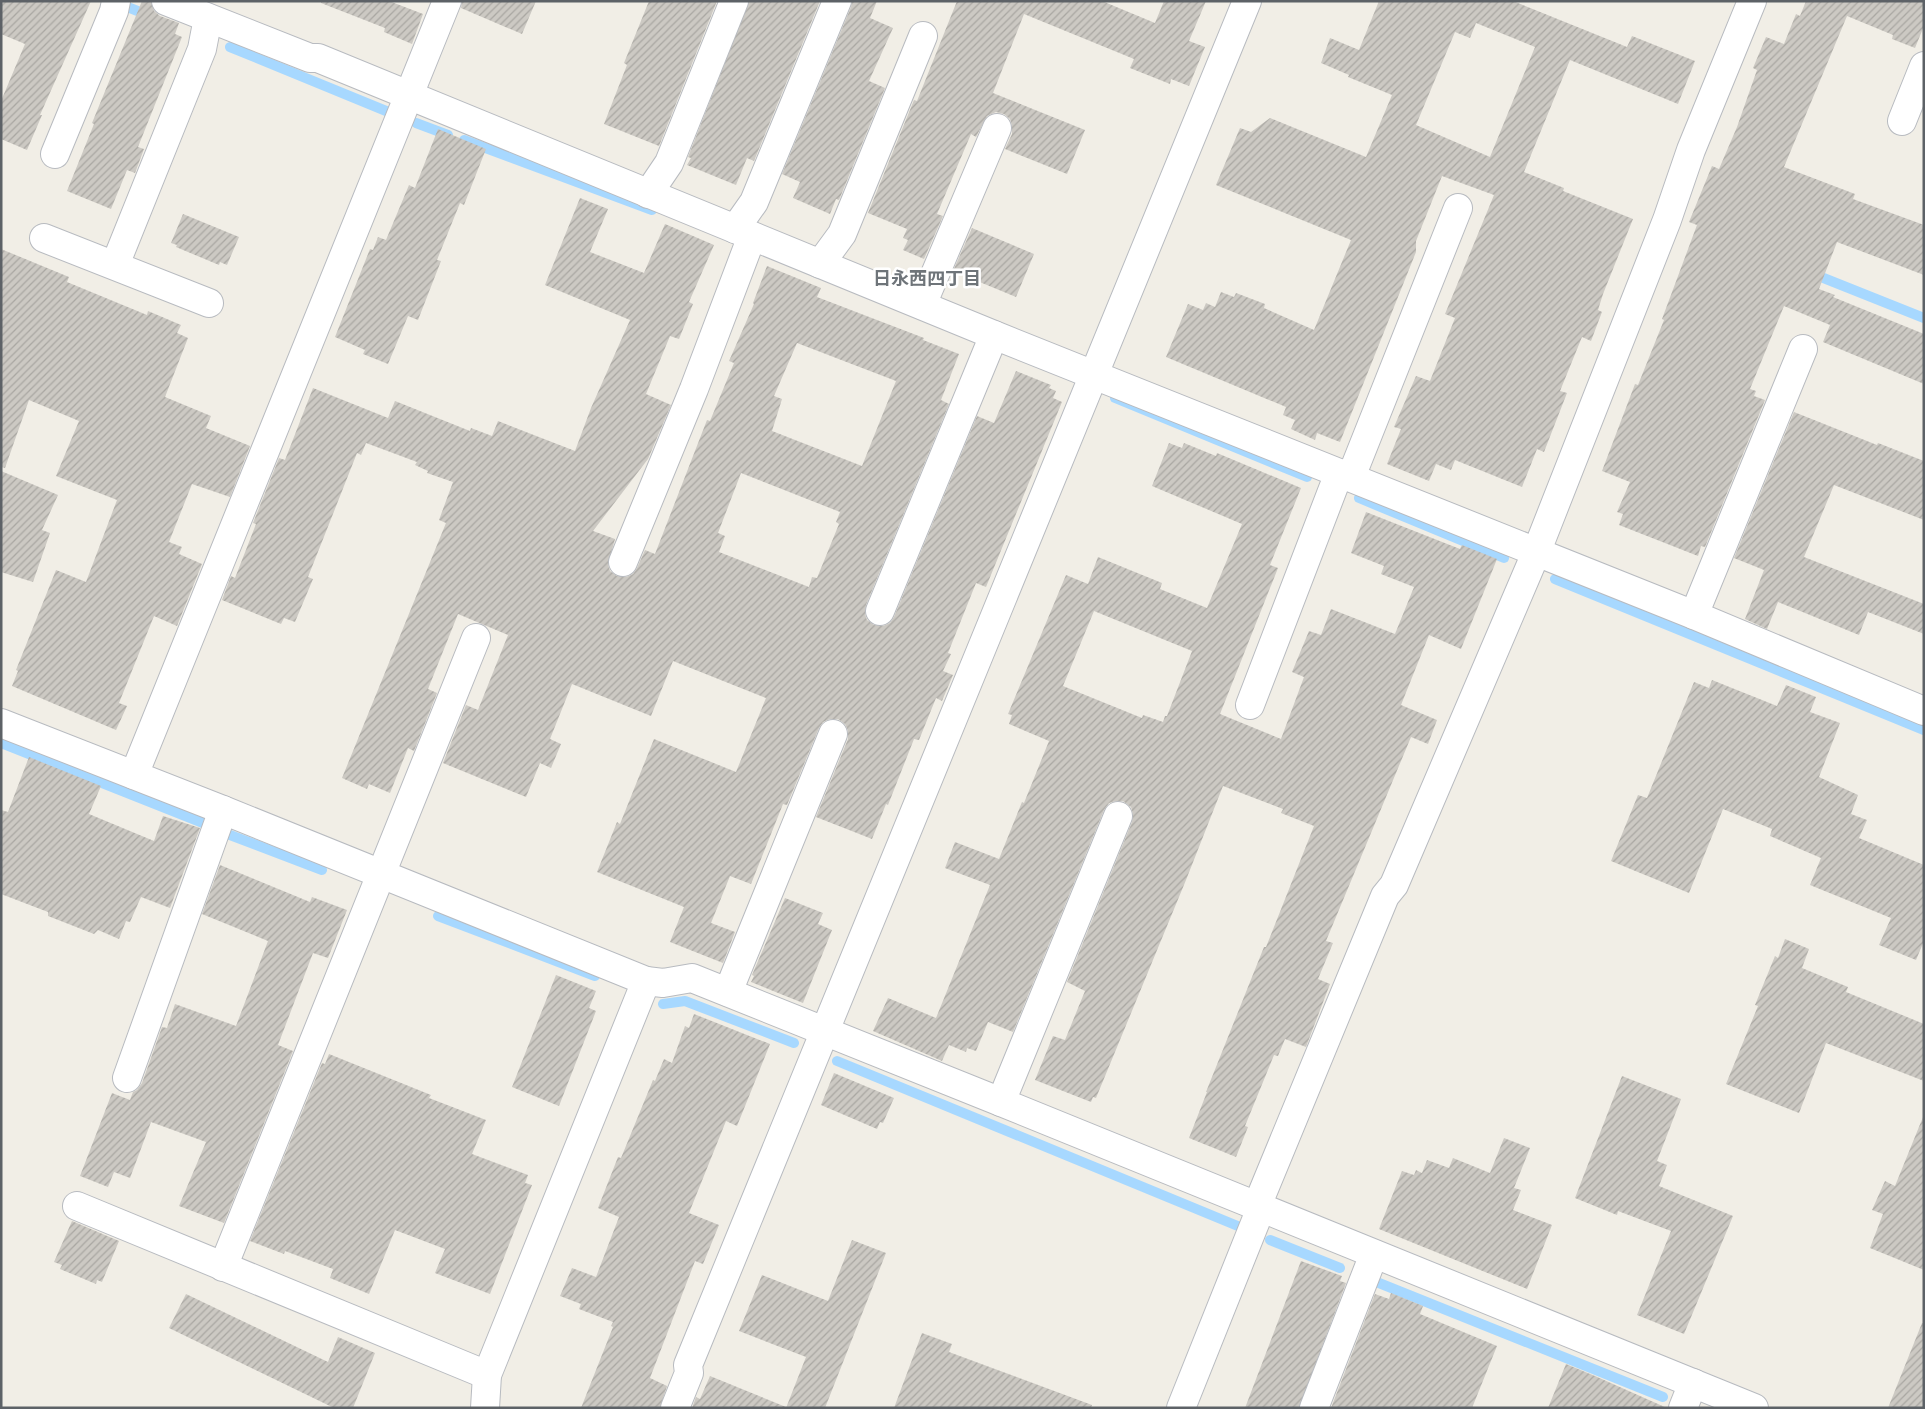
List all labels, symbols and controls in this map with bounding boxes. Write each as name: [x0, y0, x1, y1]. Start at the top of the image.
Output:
district label: 日永西四丁目: [873, 268, 981, 290]

